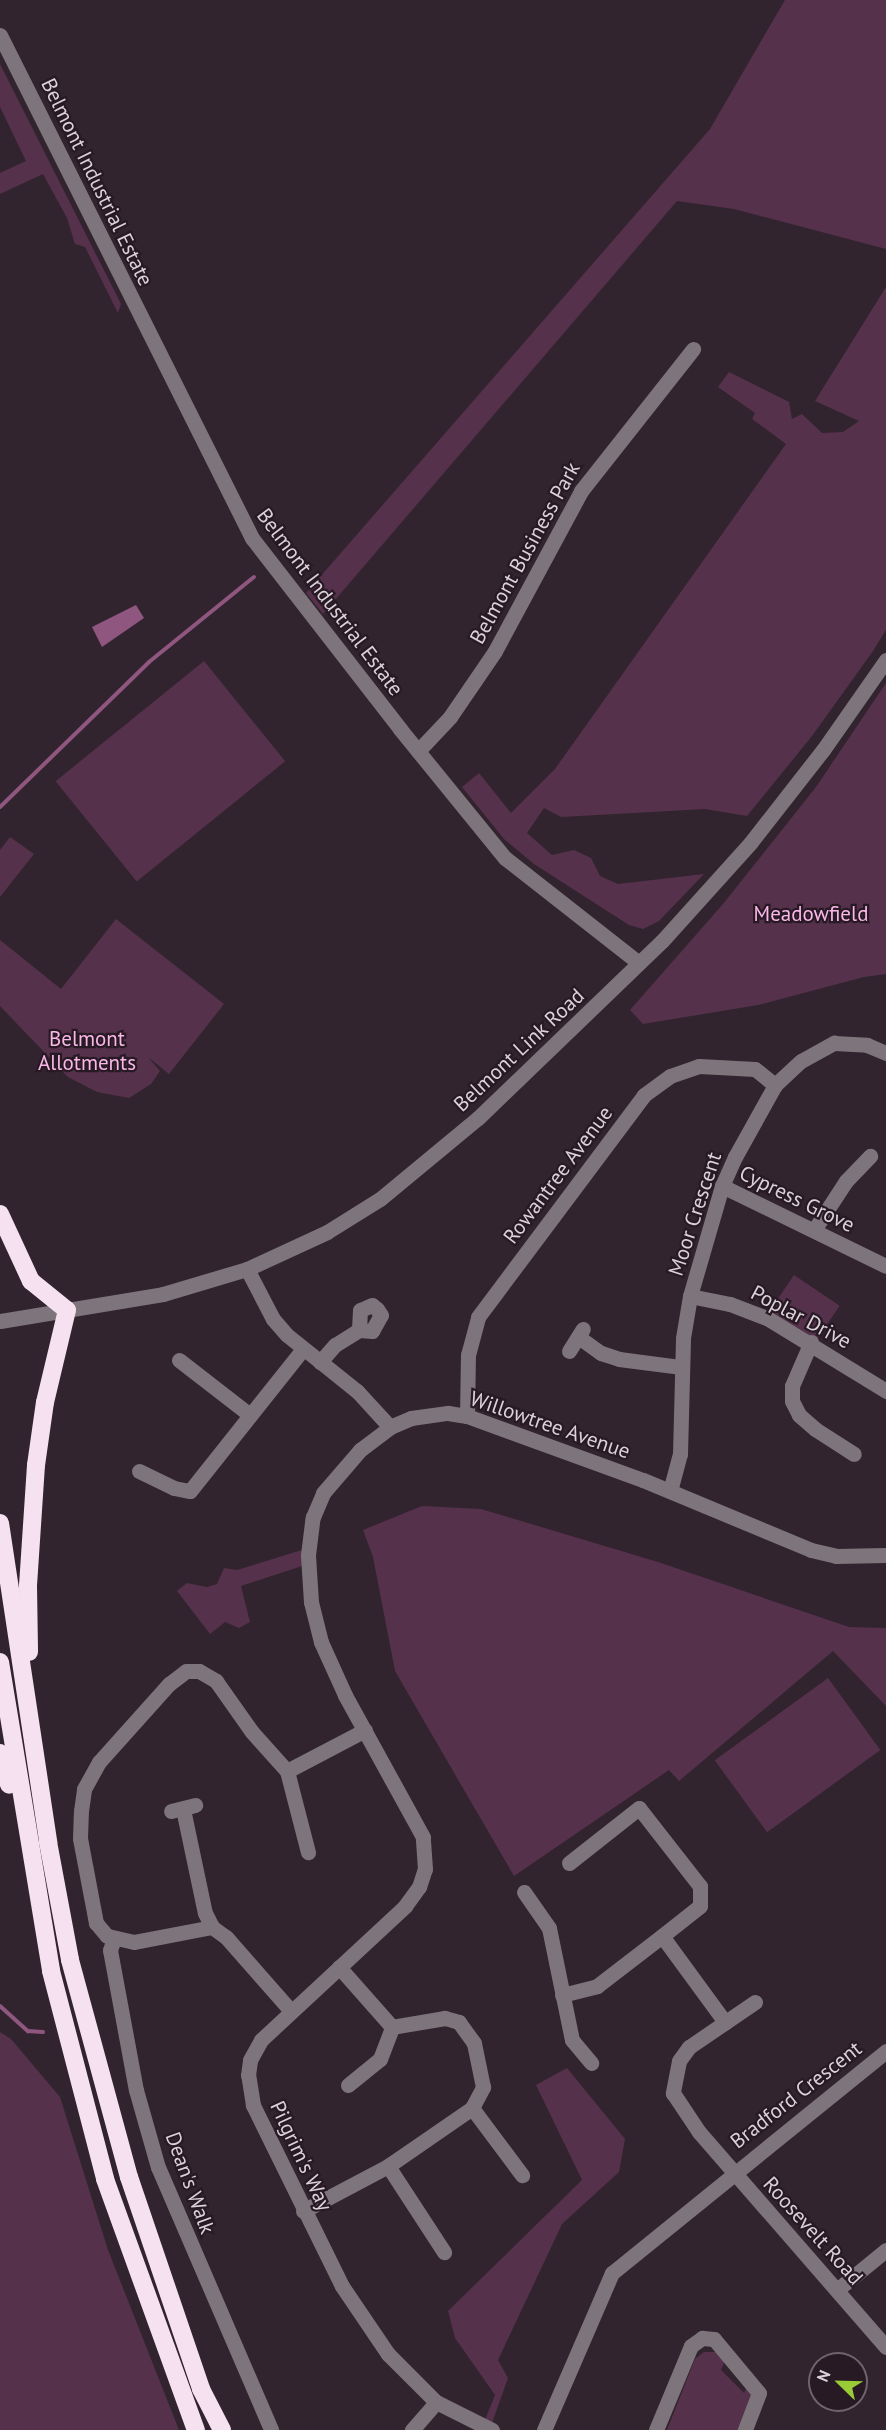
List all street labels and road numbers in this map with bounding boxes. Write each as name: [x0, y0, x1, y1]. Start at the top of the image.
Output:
street label: Belmont Industrial Estate: [36, 74, 158, 290]
street label: Belmont Business Park: [465, 458, 585, 648]
street label: Belmont Industrial Estate: [251, 503, 409, 701]
street label: Belmont Link Road: [448, 983, 590, 1117]
street label: Rowantree Avenue: [498, 1101, 618, 1249]
street label: Moor Crescent: [663, 1149, 727, 1279]
street label: Cypress Grove: [735, 1160, 859, 1238]
street label: Poplar Drive: [747, 1280, 855, 1354]
street label: Willowtree Avenue: [466, 1386, 634, 1464]
street label: Bradford Crescent: [725, 2036, 867, 2154]
street label: Pilgrim's Way: [264, 2097, 338, 2215]
street label: Dean's Walk: [160, 2128, 220, 2238]
street label: Roosevelt Road: [758, 2172, 868, 2290]

